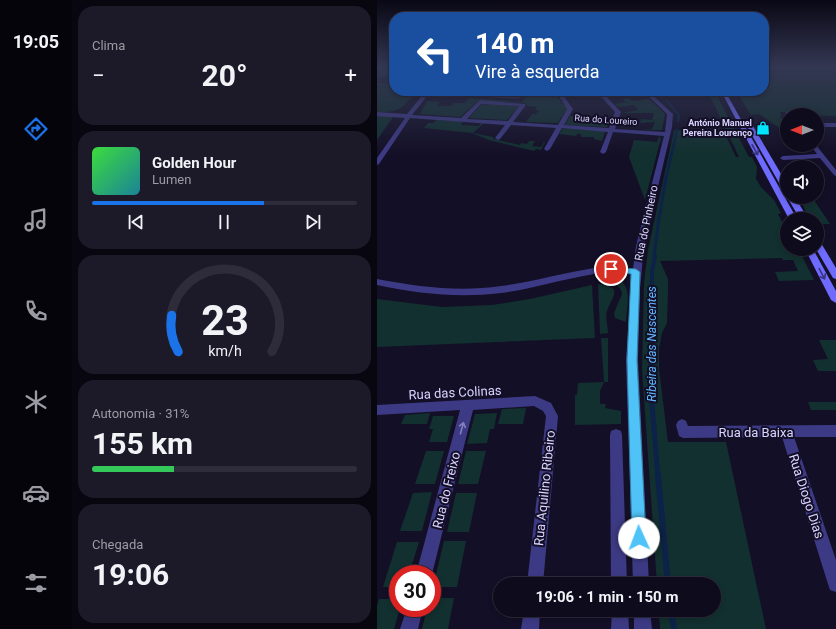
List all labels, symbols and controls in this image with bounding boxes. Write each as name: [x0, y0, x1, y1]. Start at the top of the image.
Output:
text: 140 m: [475, 27, 554, 60]
icon: left: [409, 28, 461, 80]
text: 19:05: [13, 31, 59, 52]
text: Clima: [92, 38, 125, 53]
text: 20°: [201, 58, 248, 93]
text: Vire à esquerda: [475, 61, 599, 82]
text: −: [92, 63, 105, 88]
text: +: [345, 63, 357, 88]
north arrow: [780, 108, 824, 152]
map controls: [780, 108, 824, 256]
street label: Rua do Loureiro: [574, 113, 638, 127]
icon: directions: [22, 115, 50, 143]
place label: António Manuel Pereira Lourenço: [683, 118, 752, 138]
shop icon: António Manuel Pereira Lourenço: [755, 120, 771, 136]
one-way arrow: [751, 144, 759, 156]
text: Golden Hour: [152, 154, 236, 172]
button: sound: [780, 160, 824, 204]
text: Lumen: [152, 172, 191, 187]
street label: Rua do Pinheiro: [632, 184, 661, 262]
icon: music: [22, 206, 50, 234]
icon: previous: [125, 211, 147, 233]
icon: pause: [213, 211, 235, 233]
icon: next: [302, 211, 324, 233]
button: layers: [780, 212, 824, 256]
pin: [594, 252, 628, 286]
icon: arrive: [600, 258, 622, 280]
one-way arrow: [819, 268, 827, 280]
water label: Ribeira das Nascentes: [645, 286, 659, 402]
text: 23: [201, 296, 248, 345]
icon: phone: [22, 297, 50, 325]
text: km/h: [208, 343, 241, 359]
street label: Rua das Colinas: [408, 383, 502, 402]
icon: climate: [22, 388, 50, 416]
text: Autonomia · 31%: [92, 406, 189, 421]
one-way arrow: [458, 422, 466, 435]
street label: Rua da Baixa: [719, 425, 793, 440]
text: 155 km: [92, 426, 193, 461]
street label: Rua Aquilino Ribeiro: [531, 430, 558, 547]
street label: Rua do Freixo: [430, 450, 463, 530]
street label: Rua Diogo Dias: [786, 452, 827, 541]
icon: car: [22, 479, 50, 507]
position arrow: [618, 517, 660, 559]
text: Chegada: [92, 537, 143, 552]
text: 19:06: [92, 557, 169, 592]
speed limit sign: 30: [389, 565, 441, 617]
icon: filters: [22, 569, 50, 597]
text: 19:06 · 1 min · 150 m: [536, 588, 678, 606]

